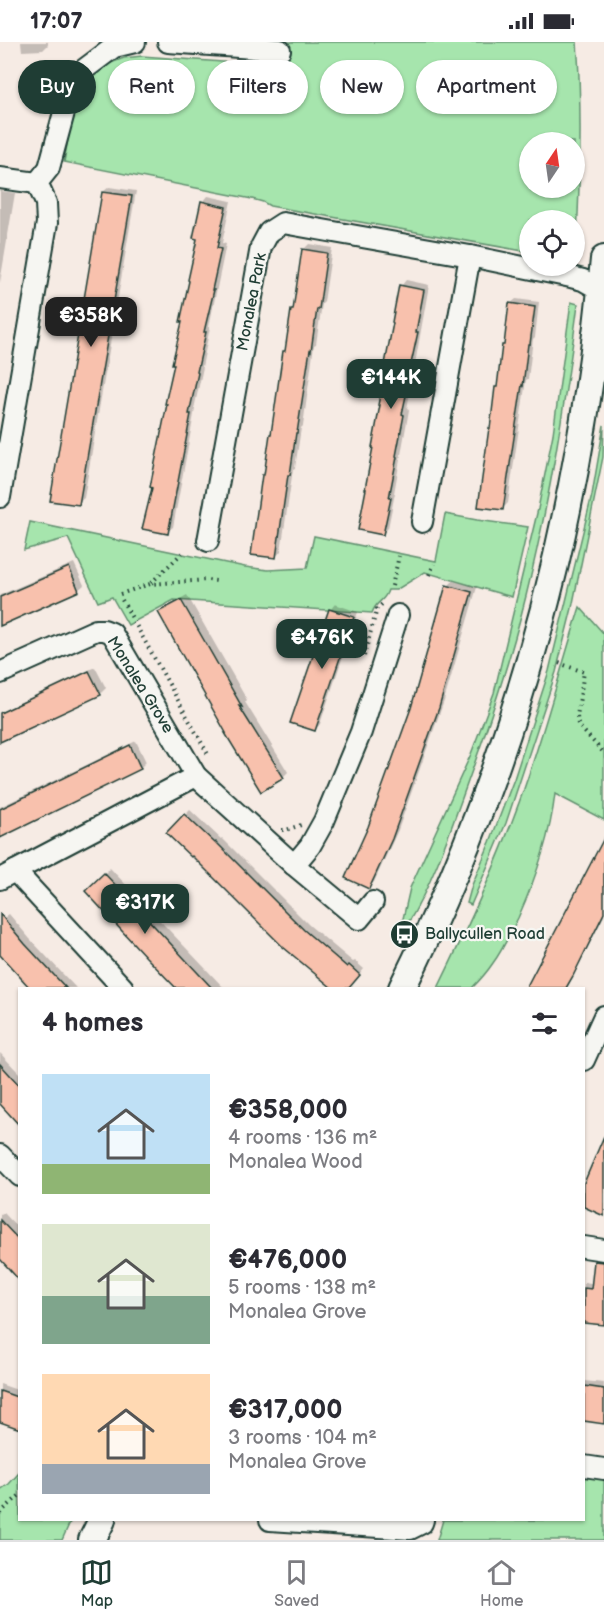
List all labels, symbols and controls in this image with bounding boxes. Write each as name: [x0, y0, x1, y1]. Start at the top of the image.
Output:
text: 17:07: [30, 8, 83, 35]
chip: Buy: [18, 60, 96, 114]
chip: Rent: [108, 60, 195, 114]
chip: Filters: [207, 60, 308, 114]
chip: New: [320, 60, 404, 114]
chip: Apartment: [416, 60, 557, 114]
north arrow: [519, 132, 585, 198]
map controls: [519, 132, 585, 276]
button: locate: [519, 210, 585, 276]
street label: Monalea Park: [233, 251, 271, 353]
pin: €358K: [49, 297, 133, 348]
text: €358K: [59, 304, 123, 328]
pin: €144K: [349, 359, 433, 410]
text: €144K: [361, 366, 421, 390]
pin: €476K: [280, 619, 364, 670]
text: €476K: [290, 626, 354, 650]
street label: Monalea Grove: [103, 633, 178, 737]
pin: €317K: [103, 884, 187, 935]
text: €317K: [115, 891, 175, 915]
bus stop icon: Ballycullen Road: [388, 918, 420, 950]
place label: Ballycullen Road: [425, 925, 545, 944]
icon: filters: [528, 1007, 561, 1040]
text: 4 homes: [42, 1008, 143, 1039]
text: €358,000: [228, 1095, 348, 1126]
icon: home: [90, 1098, 162, 1170]
text: 4 rooms · 136 m²: [228, 1126, 377, 1150]
text: Monalea Wood: [228, 1150, 363, 1174]
text: €476,000: [228, 1245, 347, 1276]
icon: home: [90, 1248, 162, 1320]
text: 5 rooms · 138 m²: [228, 1276, 376, 1300]
text: Monalea Grove: [228, 1300, 366, 1324]
text: €317,000: [228, 1395, 342, 1426]
icon: home: [90, 1398, 162, 1470]
text: 3 rooms · 104 m²: [228, 1426, 377, 1450]
text: Monalea Grove: [228, 1450, 366, 1474]
tab: Map: [80, 1556, 113, 1611]
tab: Saved: [274, 1556, 319, 1611]
tab: Home: [480, 1556, 524, 1611]

